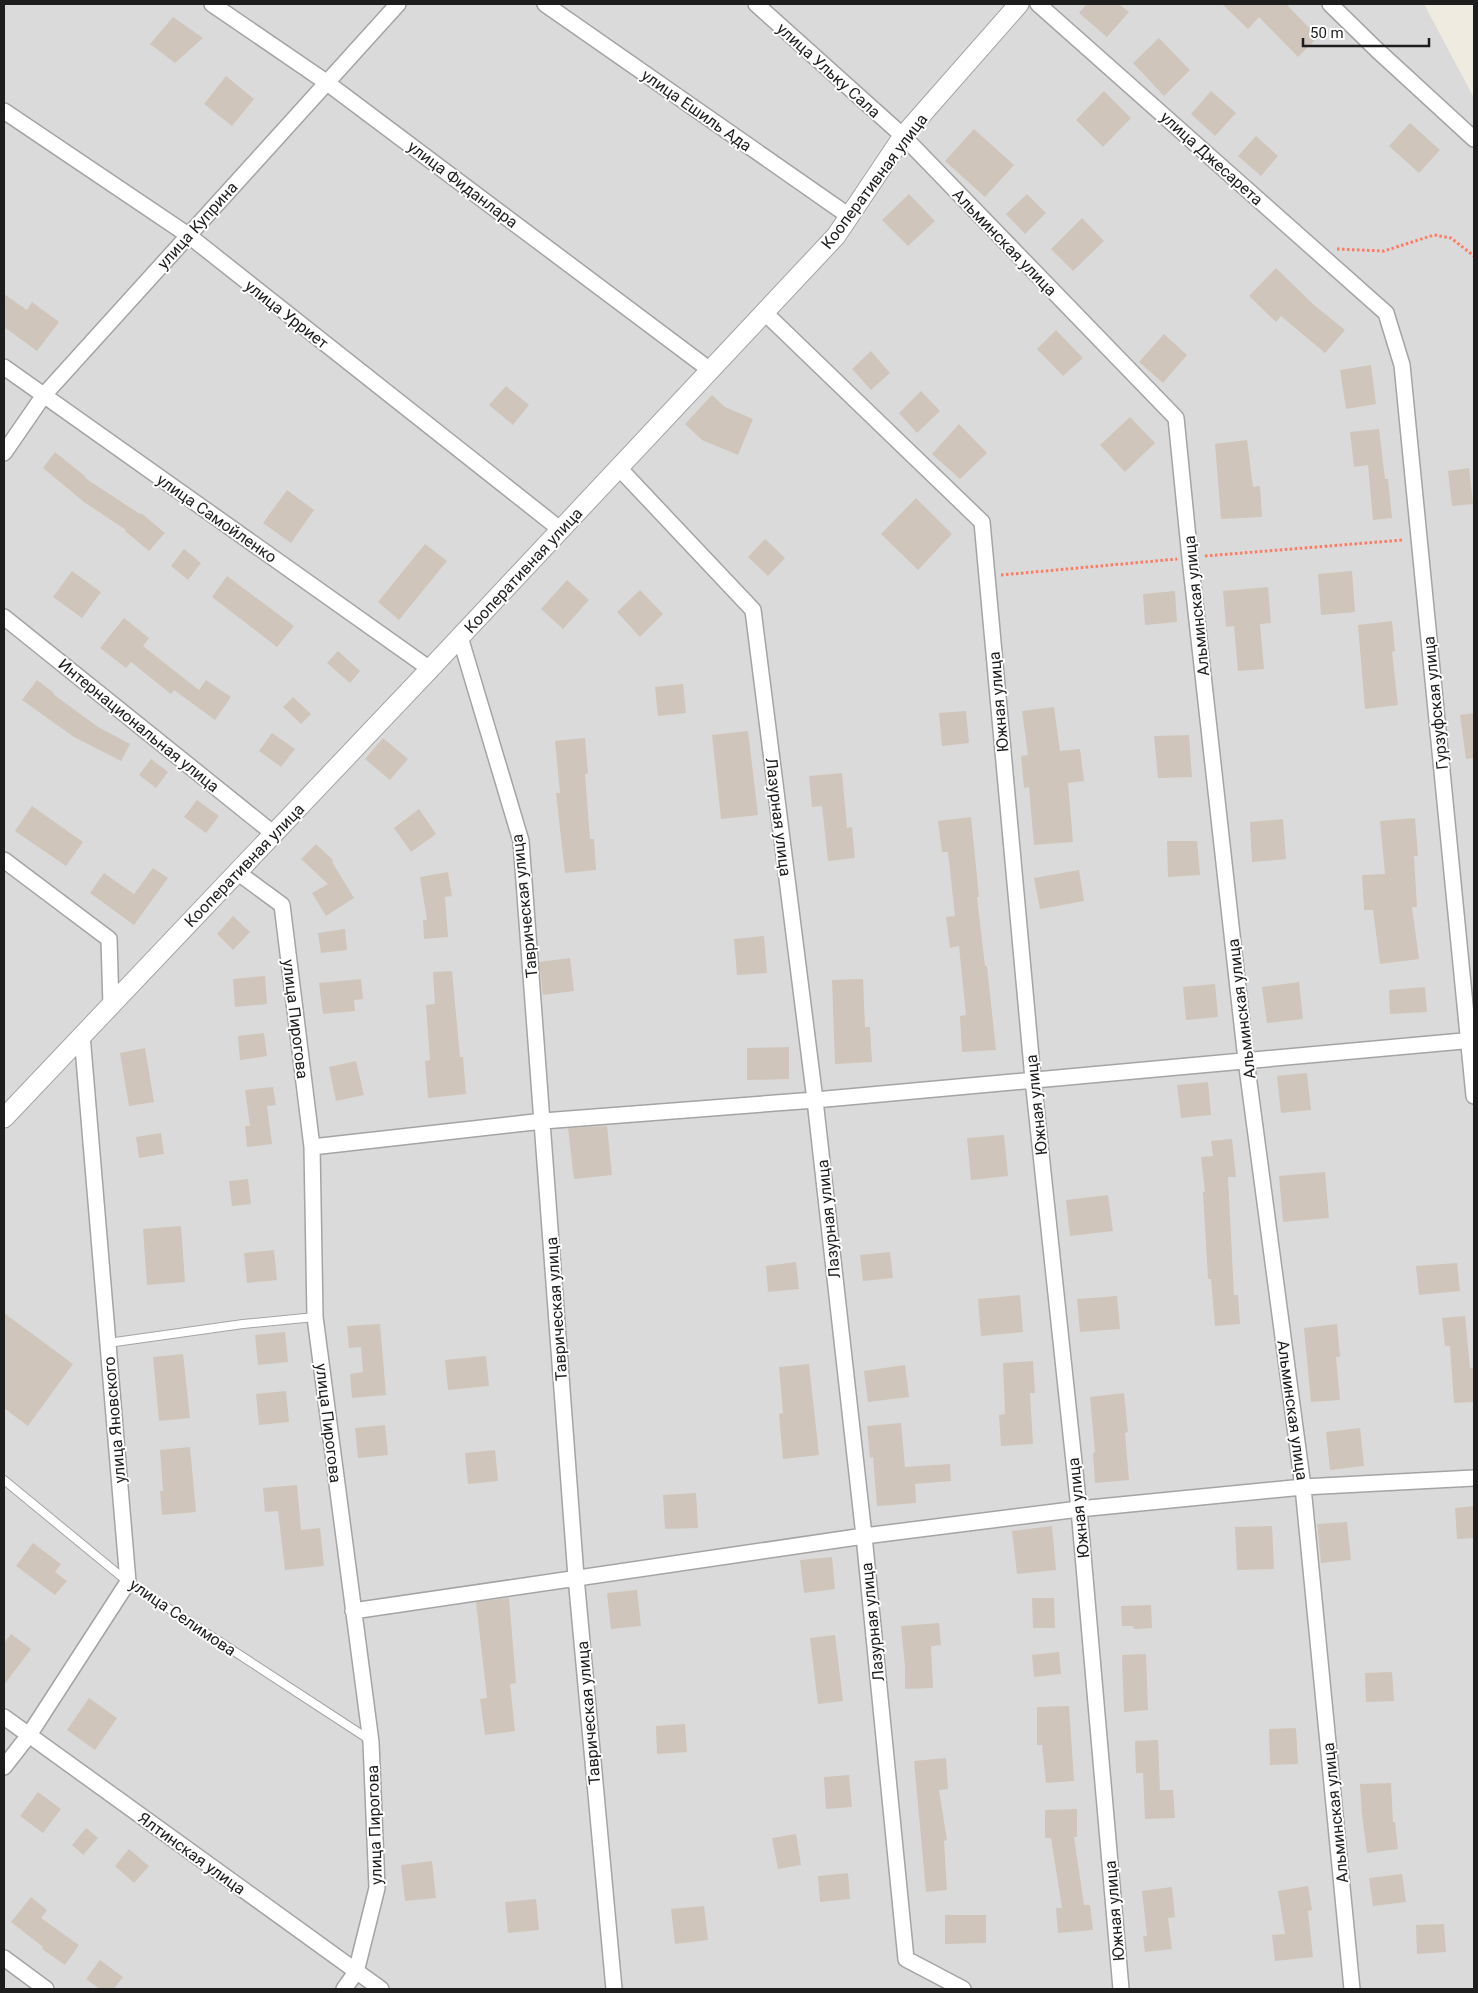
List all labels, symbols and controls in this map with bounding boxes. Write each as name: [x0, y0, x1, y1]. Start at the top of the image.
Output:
scale bar: [1303, 15, 1429, 47]
street label: улица Ульку Сала: [773, 19, 884, 122]
text: 50 m: [1310, 24, 1344, 42]
street label: улица Ешиль Ада: [638, 65, 755, 155]
street label: улица Джесарета: [1157, 107, 1267, 209]
street label: Кооперативная улица: [817, 110, 931, 253]
street label: улица Фиданлара: [404, 137, 521, 232]
street label: улица Куприна: [153, 178, 242, 273]
street label: Альминская улица: [949, 185, 1061, 300]
street label: улица Урриет: [241, 276, 332, 353]
street label: улица Самойленко: [153, 470, 280, 567]
street label: Кооперативная улица: [460, 504, 586, 637]
street label: Альминская улица: [1180, 535, 1213, 677]
street label: Гурзуфская улица: [1419, 635, 1452, 771]
street label: Южная улица: [985, 651, 1012, 753]
street label: Интернациональная улица: [54, 655, 223, 796]
street label: Лазурная улица: [762, 757, 795, 877]
street label: Кооперативная улица: [180, 800, 308, 931]
street label: Таврическая улица: [508, 833, 541, 979]
street label: Альминская улица: [1223, 938, 1260, 1080]
street label: улица Пирогова: [279, 958, 312, 1080]
street label: Южная улица: [1022, 1054, 1051, 1156]
street label: Лазурная улица: [813, 1159, 844, 1279]
street label: Таврическая улица: [542, 1236, 571, 1382]
street label: Альминская улица: [1273, 1339, 1312, 1481]
street label: улица Яновского: [99, 1356, 130, 1484]
street label: улица Пирогова: [312, 1362, 345, 1484]
street label: Южная улица: [1064, 1457, 1093, 1559]
street label: Лазурная улица: [857, 1562, 888, 1682]
street label: улица Селимова: [126, 1575, 239, 1660]
street label: Таврическая улица: [573, 1640, 604, 1786]
street label: Альминская улица: [1319, 1742, 1352, 1884]
street label: улица Пирогова: [363, 1765, 386, 1885]
street label: Ялтинская улица: [134, 1808, 249, 1899]
street label: Южная улица: [1101, 1860, 1128, 1962]

